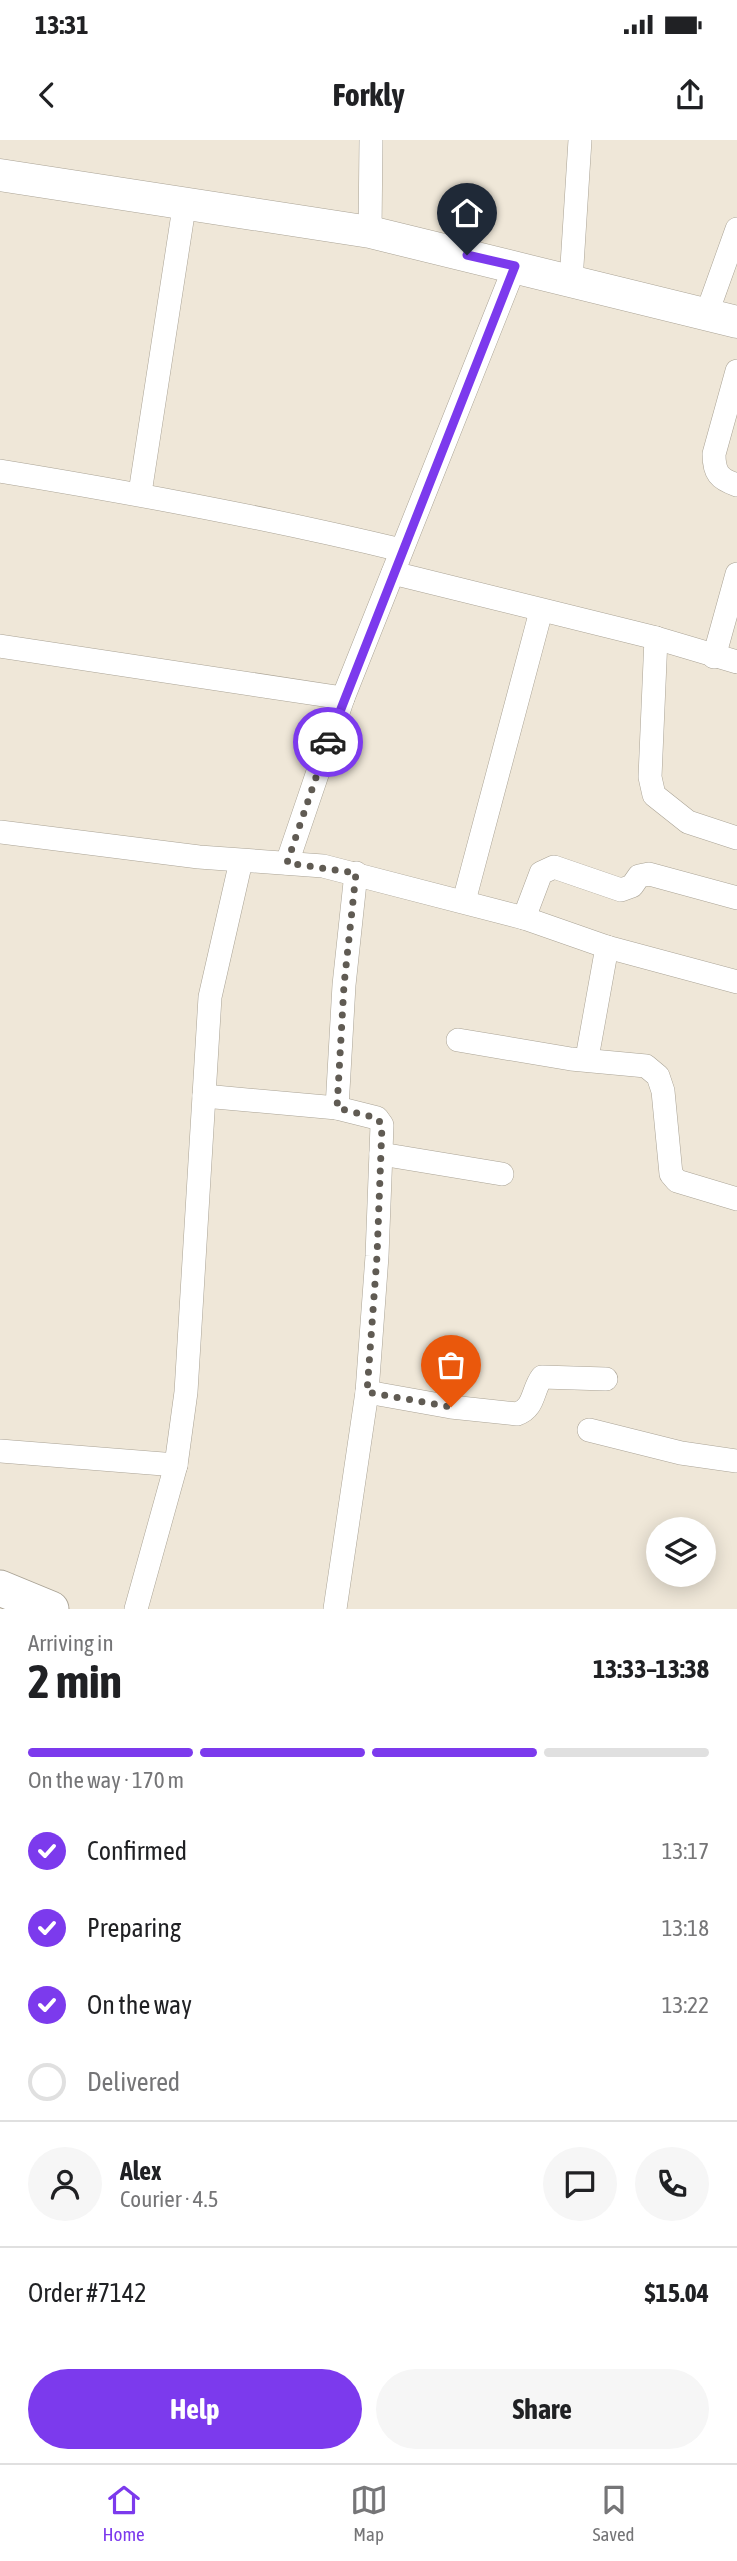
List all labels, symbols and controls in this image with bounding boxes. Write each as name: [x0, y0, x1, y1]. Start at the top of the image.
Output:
text: 13:31: [35, 10, 89, 40]
icon: back: [28, 76, 66, 114]
text: Forkly: [332, 76, 405, 113]
icon: share: [671, 76, 709, 114]
pin: [437, 183, 497, 255]
icon: home: [448, 194, 486, 232]
courier: [293, 707, 363, 777]
icon: car: [309, 723, 347, 761]
pin: [421, 1335, 481, 1407]
icon: bag: [432, 1346, 470, 1384]
map controls: [646, 1517, 716, 1587]
button: layers: [646, 1517, 716, 1587]
text: Arriving in: [28, 1630, 114, 1656]
text: 13:33–13:38: [593, 1654, 709, 1684]
text: 2 min: [28, 1655, 122, 1708]
text: On the way · 170 m: [28, 1767, 184, 1793]
icon: check: [28, 1832, 66, 1870]
text: Confirmed: [87, 1836, 187, 1866]
text: 13:17: [662, 1838, 709, 1864]
icon: check: [28, 1909, 66, 1947]
text: Preparing: [87, 1913, 181, 1943]
text: 13:18: [662, 1915, 709, 1941]
icon: check: [28, 1986, 66, 2024]
text: On the way: [87, 1990, 192, 2020]
text: 13:22: [662, 1992, 709, 2018]
text: Delivered: [87, 2067, 180, 2097]
button: person: [28, 2147, 102, 2221]
button: chat: [543, 2147, 617, 2221]
button: phone: [635, 2147, 709, 2221]
text: Alex: [120, 2156, 161, 2186]
text: Courier · 4.5: [120, 2186, 219, 2212]
text: Order #7142: [28, 2278, 147, 2308]
text: $15.04: [645, 2278, 709, 2308]
button: Help: [28, 2369, 362, 2449]
button: Share: [376, 2369, 709, 2449]
tab: Home: [102, 2481, 145, 2545]
tab: Map: [350, 2481, 388, 2545]
tab: Saved: [593, 2481, 635, 2545]

